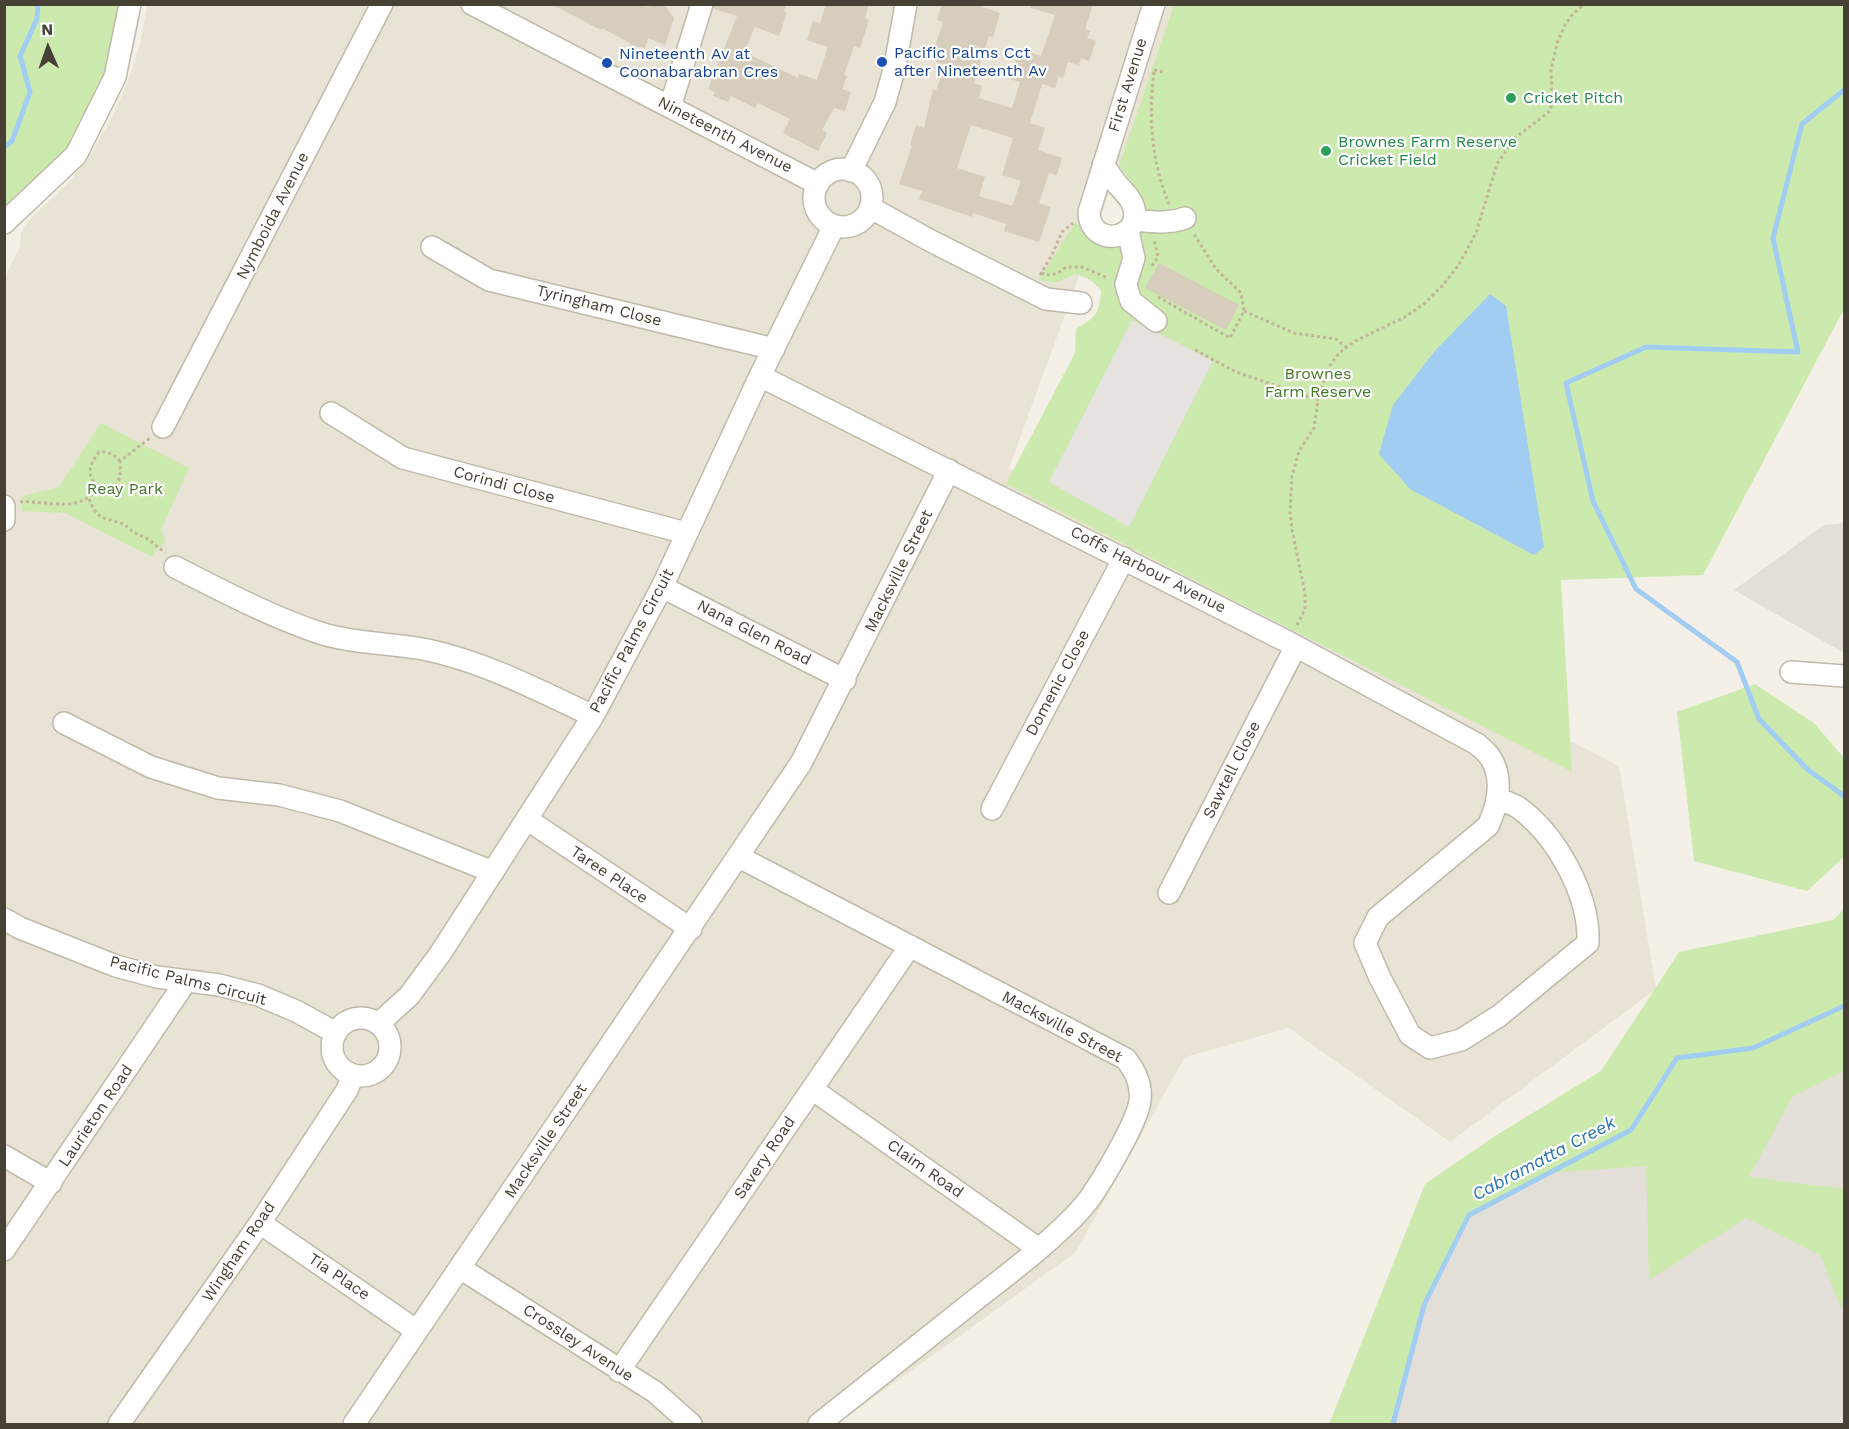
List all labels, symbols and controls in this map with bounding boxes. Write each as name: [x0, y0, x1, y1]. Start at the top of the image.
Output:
north arrow: [18, 18, 78, 78]
text: N: [41, 20, 54, 39]
street label: First Avenue: [1105, 36, 1151, 134]
place label: Pacific Palms Cct after Nineteenth Av: [894, 43, 1047, 81]
place label: Nineteenth Av at Coonabarabran Cres: [619, 44, 778, 82]
marker: Pacific Palms Cct after Nineteenth Av: [875, 55, 889, 69]
marker: Nineteenth Av at Coonabarabran Cres: [600, 56, 614, 70]
place label: Cricket Pitch: [1523, 88, 1623, 108]
marker: Cricket Pitch: [1504, 91, 1518, 105]
street label: Nineteenth Avenue: [654, 93, 796, 177]
place label: Brownes Farm Reserve Cricket Field: [1338, 132, 1517, 170]
marker: Brownes Farm Reserve Cricket Field: [1319, 144, 1333, 158]
street label: Nymboida Avenue: [233, 149, 313, 283]
street label: Tyringham Close: [534, 281, 664, 331]
park label: Brownes Farm Reserve: [1265, 364, 1371, 402]
street label: Corindi Close: [451, 462, 557, 508]
park label: Reay Park: [87, 479, 163, 499]
street label: Macksville Street: [861, 507, 937, 635]
street label: Coffs Harbour Avenue: [1067, 522, 1229, 618]
street label: Pacific Palms Circuit: [586, 565, 678, 717]
street label: Nana Glen Road: [694, 596, 814, 670]
street label: Domenic Close: [1022, 627, 1094, 739]
street label: Sawtell Close: [1199, 718, 1265, 822]
street label: Taree Place: [567, 842, 651, 908]
street label: Pacific Palms Circuit: [108, 952, 268, 1010]
street label: Macksville Street: [998, 987, 1126, 1067]
street label: Laurieton Road: [55, 1061, 137, 1171]
street label: Macksville Street: [501, 1080, 591, 1202]
water label: Cabramatta Creek: [1469, 1112, 1619, 1206]
street label: Savery Road: [730, 1113, 800, 1203]
street label: Claim Road: [883, 1136, 967, 1202]
street label: Wingham Road: [198, 1198, 280, 1306]
street label: Tia Place: [305, 1249, 373, 1305]
street label: Crossley Avenue: [519, 1300, 637, 1386]

